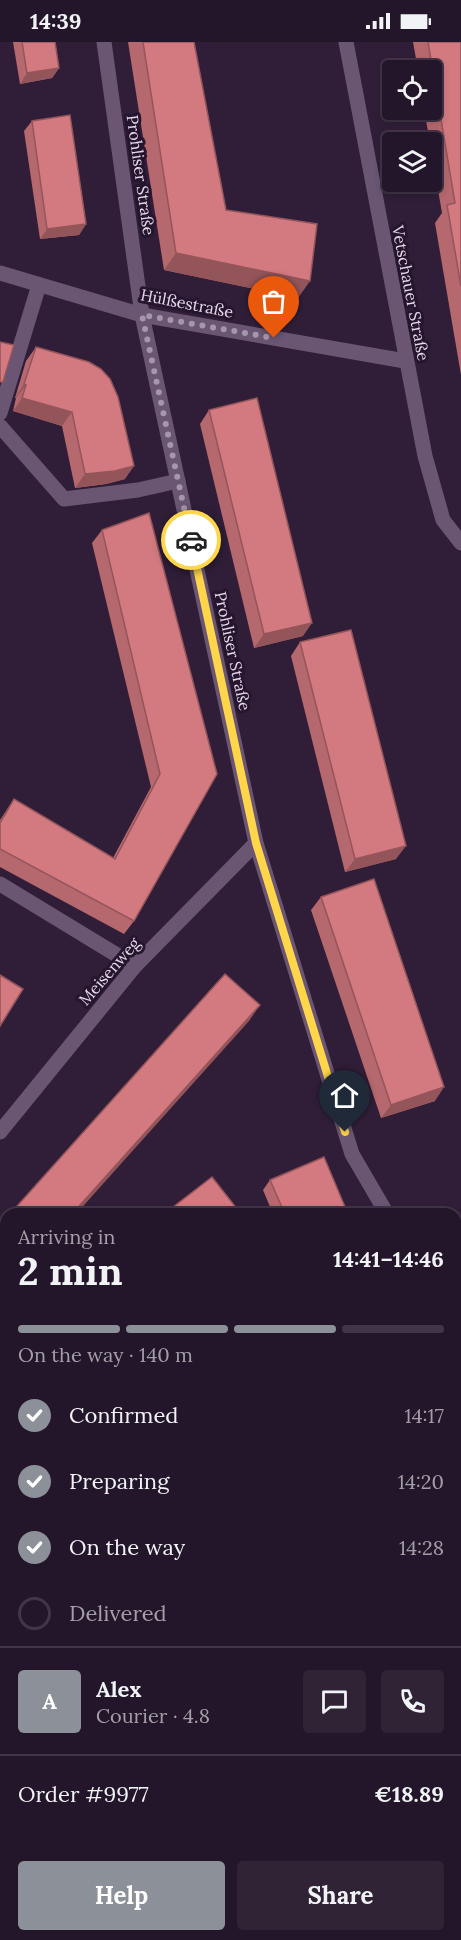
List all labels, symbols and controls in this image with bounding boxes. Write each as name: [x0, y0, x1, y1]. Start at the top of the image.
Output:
text: 14:39: [30, 7, 81, 35]
map controls: [382, 60, 442, 192]
button: locate: [382, 60, 442, 120]
street label: Prohliser Straße: [123, 114, 159, 237]
button: layers: [382, 132, 442, 192]
street label: Vetschauer Straße: [388, 223, 434, 363]
pin: [248, 276, 299, 338]
street label: Hülßestraße: [139, 284, 235, 322]
icon: bag: [257, 285, 290, 318]
courier: [161, 510, 221, 570]
icon: car: [175, 524, 208, 557]
street label: Prohliser Straße: [211, 590, 255, 713]
street label: Meisenweg: [74, 932, 145, 1009]
pin: [319, 1070, 370, 1132]
icon: home: [328, 1079, 361, 1112]
text: Arriving in: [18, 1224, 115, 1249]
text: 14:41–14:46: [333, 1245, 444, 1273]
text: 2 min: [18, 1246, 123, 1296]
text: On the way · 140 m: [18, 1342, 193, 1367]
icon: check: [18, 1399, 51, 1432]
text: Confirmed: [69, 1401, 178, 1429]
text: 14:17: [404, 1403, 444, 1428]
icon: check: [18, 1465, 51, 1498]
text: Preparing: [69, 1467, 169, 1495]
text: 14:20: [398, 1469, 444, 1494]
icon: check: [18, 1531, 51, 1564]
text: On the way: [69, 1533, 185, 1561]
text: 14:28: [399, 1535, 444, 1560]
text: Delivered: [69, 1599, 167, 1627]
button: chat: [303, 1670, 366, 1733]
button: phone: [381, 1670, 444, 1733]
text: Alex: [96, 1675, 141, 1703]
text: A: [42, 1687, 57, 1715]
text: Courier · 4.8: [96, 1703, 210, 1728]
text: Order #9977: [18, 1780, 149, 1808]
text: €18.89: [374, 1780, 444, 1808]
button: Help: [18, 1861, 225, 1930]
button: Share: [237, 1861, 444, 1930]

